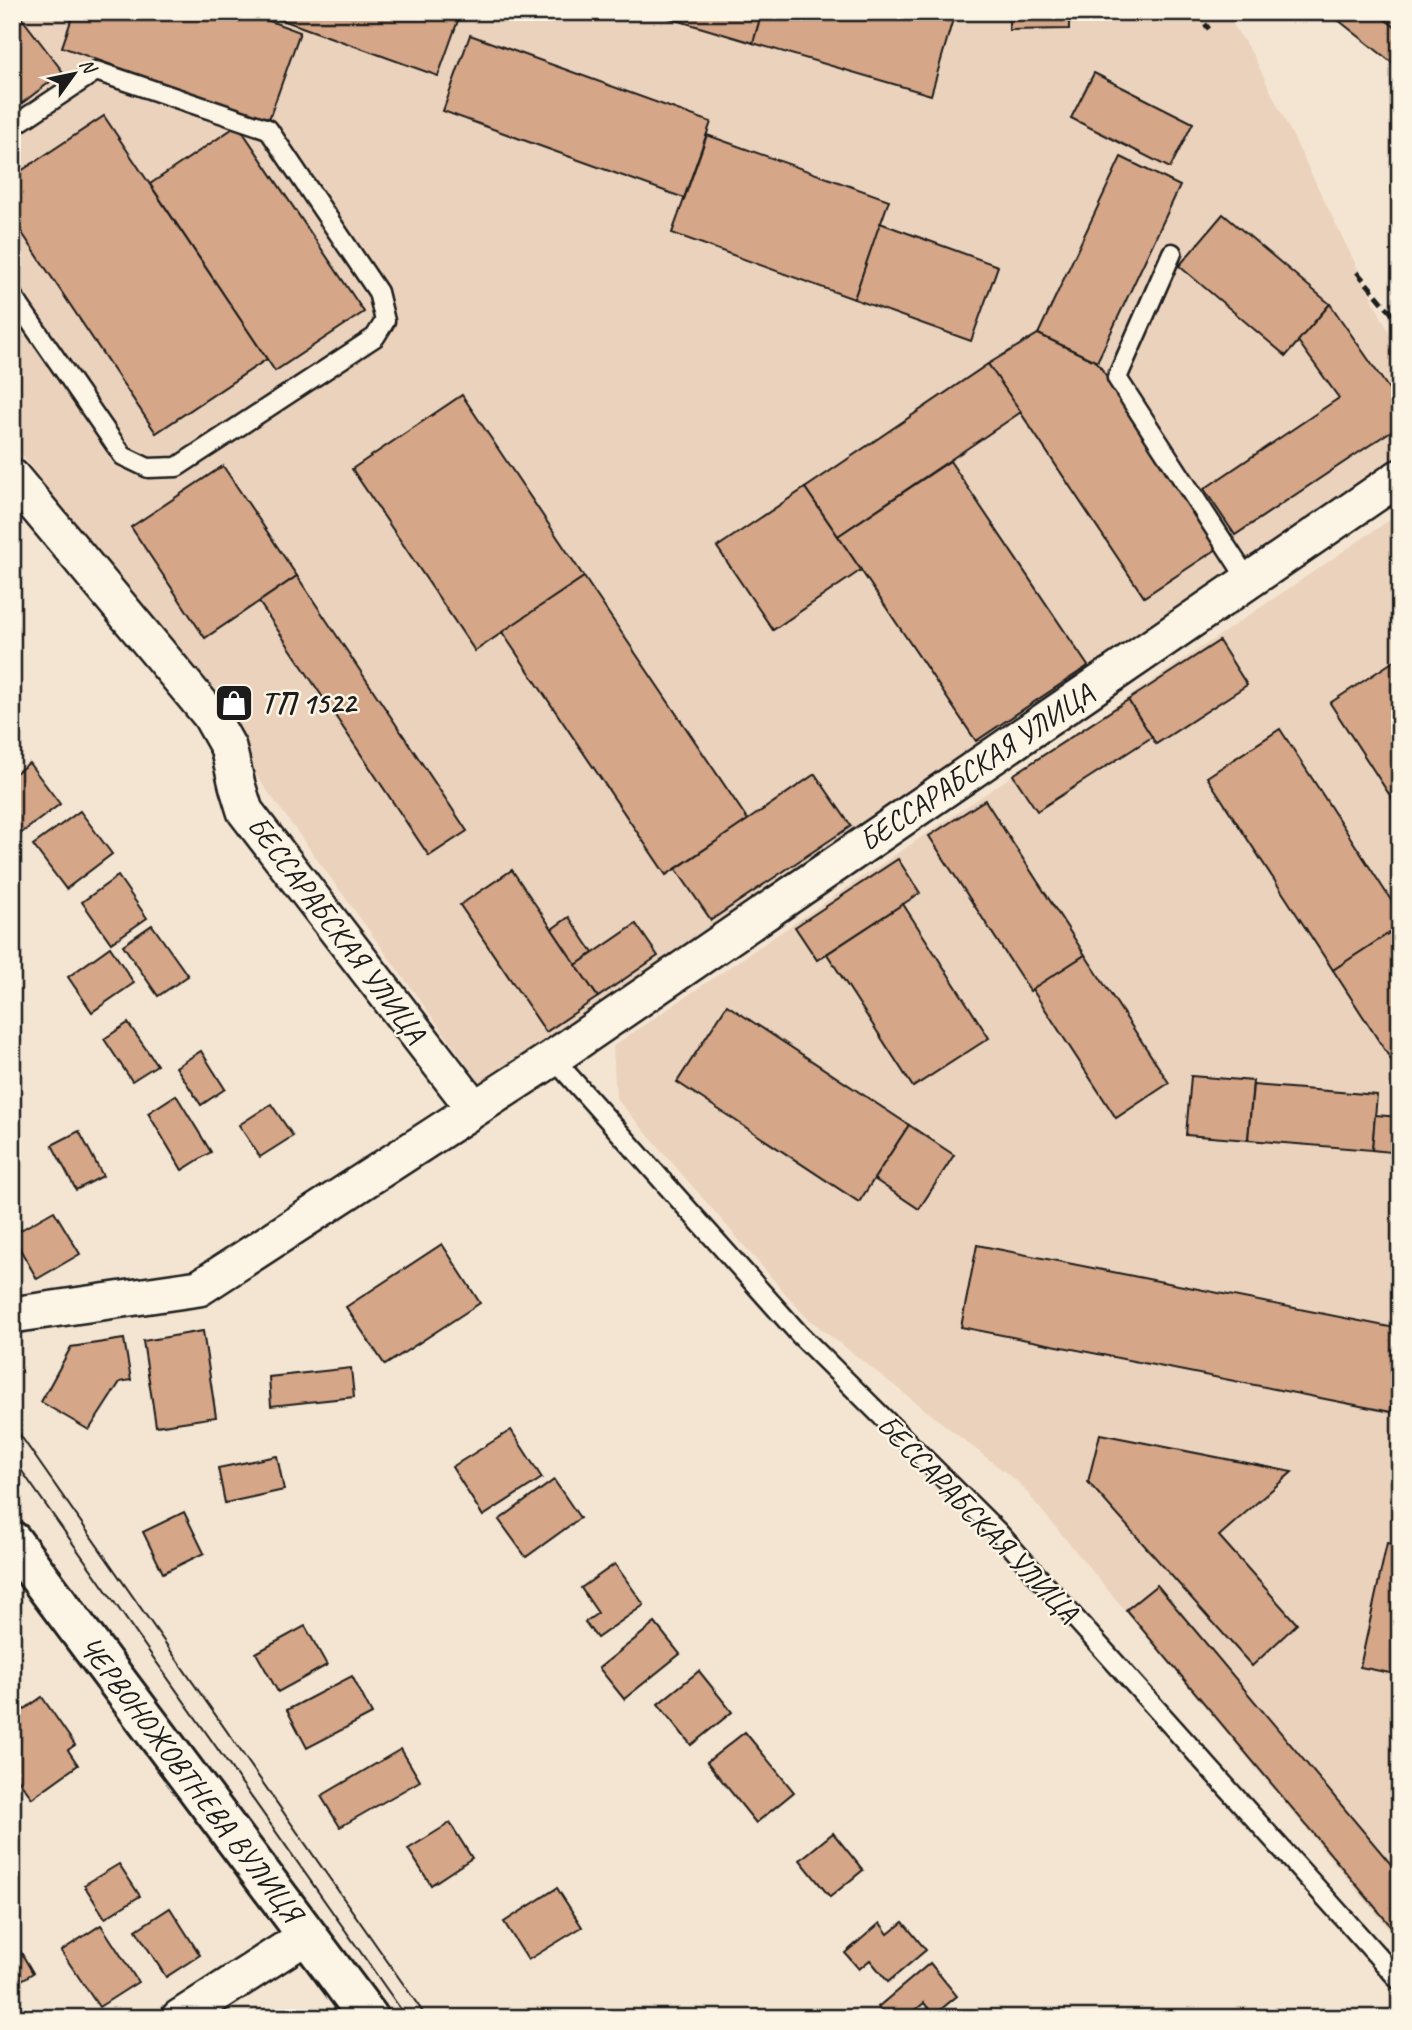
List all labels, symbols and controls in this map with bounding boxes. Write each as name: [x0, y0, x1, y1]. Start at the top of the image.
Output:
north arrow: [38, 38, 108, 108]
text: N: [74, 54, 102, 79]
street label: БЕССАРАБСКАЯ УЛИЦА: [852, 674, 1101, 860]
shop icon: ТП 1522: [213, 682, 255, 724]
place label: ТП 1522: [261, 684, 358, 722]
street label: БЕССАРАБСКАЯ УЛИЦА: [239, 808, 435, 1051]
street label: БЕССАРАБСКАЯ УЛИЦА: [869, 1406, 1088, 1631]
street label: ЧЕРВОНОЖОВТНЕВА ВУЛИЦЯ: [71, 1628, 313, 1933]

